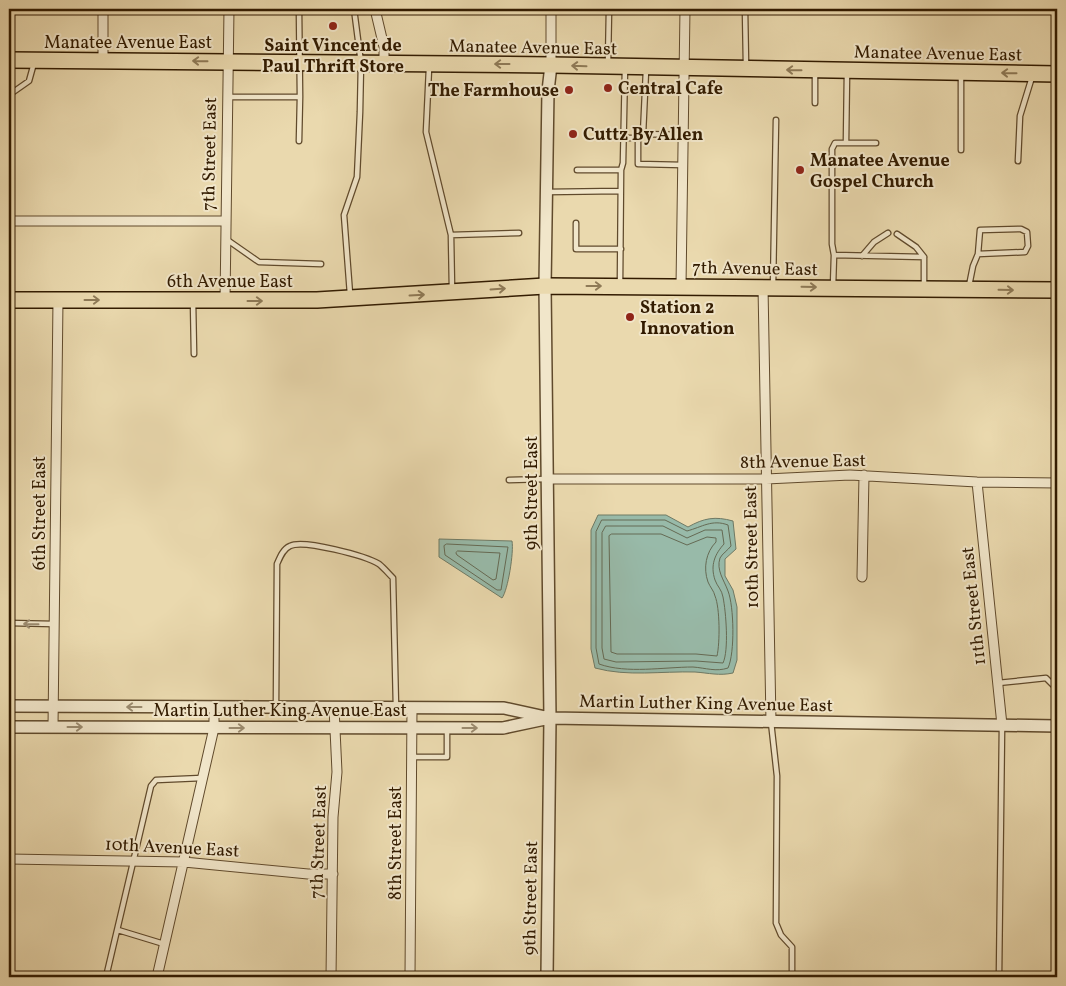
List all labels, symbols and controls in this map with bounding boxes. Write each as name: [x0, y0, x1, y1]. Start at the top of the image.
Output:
marker: Saint Vincent de Paul Thrift Store: [327, 20, 339, 32]
street label: Manatee Avenue East: [44, 31, 212, 56]
place label: Saint Vincent de Paul Thrift Store: [262, 34, 404, 80]
street label: Manatee Avenue East: [449, 35, 617, 62]
street label: Manatee Avenue East: [854, 41, 1022, 68]
one-way arrow: [192, 56, 208, 66]
one-way arrow: [494, 59, 510, 69]
one-way arrow: [571, 61, 587, 70]
one-way arrow: [786, 65, 802, 75]
one-way arrow: [1001, 68, 1017, 78]
place label: Central Cafe: [618, 77, 723, 102]
place label: The Farmhouse: [428, 79, 559, 104]
marker: Central Cafe: [602, 82, 614, 94]
marker: The Farmhouse: [563, 84, 575, 96]
street label: 7th Street East: [197, 97, 224, 211]
place label: Cuttz By Allen: [583, 123, 704, 148]
marker: Cuttz By Allen: [567, 128, 579, 140]
place label: Manatee Avenue Gospel Church: [810, 149, 950, 195]
marker: Manatee Avenue Gospel Church: [794, 164, 806, 176]
street label: 7th Avenue East: [692, 256, 818, 283]
street label: 6th Avenue East: [167, 270, 293, 295]
one-way arrow: [585, 281, 601, 291]
one-way arrow: [800, 283, 816, 292]
one-way arrow: [490, 285, 506, 294]
one-way arrow: [998, 285, 1014, 295]
one-way arrow: [409, 290, 425, 299]
one-way arrow: [84, 295, 100, 305]
one-way arrow: [246, 296, 263, 306]
place label: Station 2 Innovation: [640, 296, 735, 342]
marker: Station 2 Innovation: [624, 311, 636, 323]
street label: 9th Street East: [520, 436, 545, 550]
street label: 8th Avenue East: [740, 449, 866, 476]
street label: 6th Street East: [28, 456, 53, 570]
street label: 10th Street East: [739, 485, 766, 609]
street label: 11th Street East: [956, 545, 993, 666]
one-way arrow: [24, 619, 40, 628]
street label: Martin Luther King Avenue East: [579, 690, 833, 719]
street label: Martin Luther King Avenue East: [153, 699, 407, 724]
one-way arrow: [127, 702, 143, 712]
one-way arrow: [66, 722, 83, 732]
one-way arrow: [229, 723, 245, 733]
one-way arrow: [462, 723, 478, 733]
street label: 7th Street East: [305, 785, 334, 899]
street label: 8th Street East: [384, 786, 409, 900]
street label: 10th Avenue East: [104, 832, 240, 865]
street label: 9th Street East: [518, 841, 545, 956]

